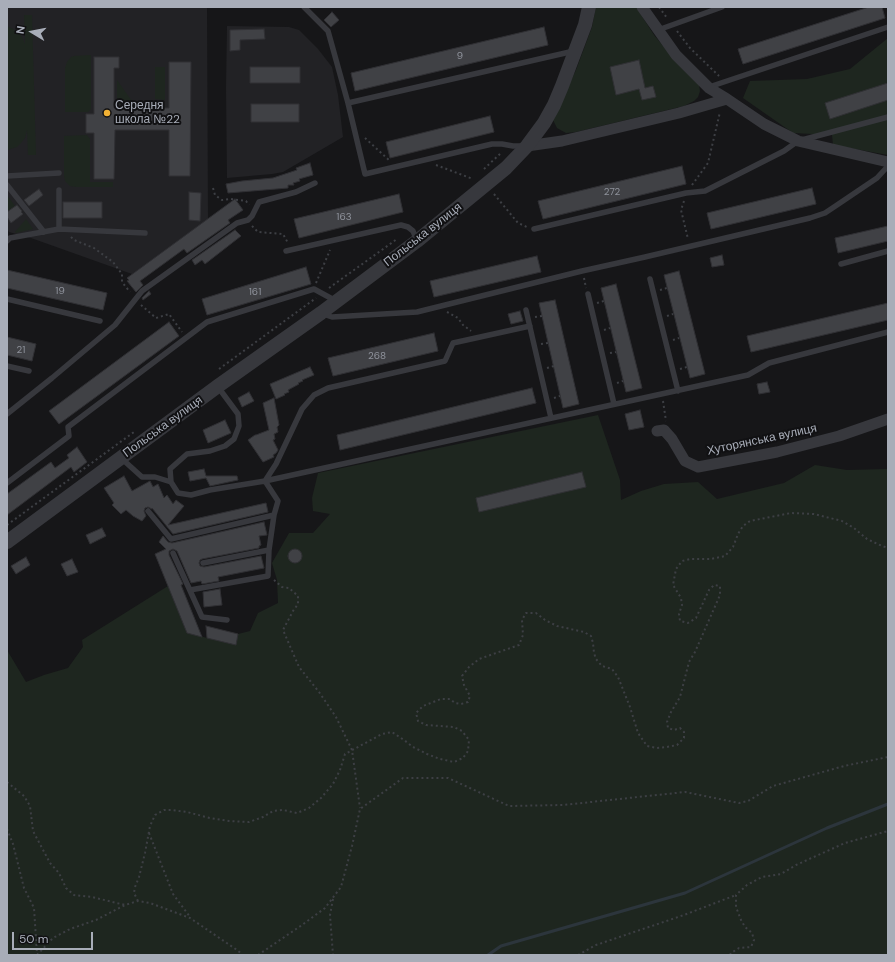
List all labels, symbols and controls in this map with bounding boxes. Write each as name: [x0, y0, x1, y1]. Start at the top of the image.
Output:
north arrow: [12, 12, 52, 52]
text: N: [13, 25, 28, 35]
house number: 9: [457, 50, 463, 62]
place label: Середня школа №22: [115, 99, 180, 127]
marker: Середня школа №22: [102, 108, 112, 118]
house number: 272: [604, 186, 620, 198]
street label: Польська вулиця: [381, 200, 465, 270]
house number: 163: [336, 211, 352, 223]
house number: 19: [55, 285, 65, 297]
house number: 161: [249, 286, 261, 298]
house number: 21: [17, 344, 25, 356]
house number: 268: [368, 350, 386, 362]
street label: Польська вулиця: [120, 393, 206, 461]
street label: Хуторянська вулиця: [706, 421, 818, 459]
scale bar: [14, 924, 95, 950]
text: 50 m: [19, 931, 48, 947]

